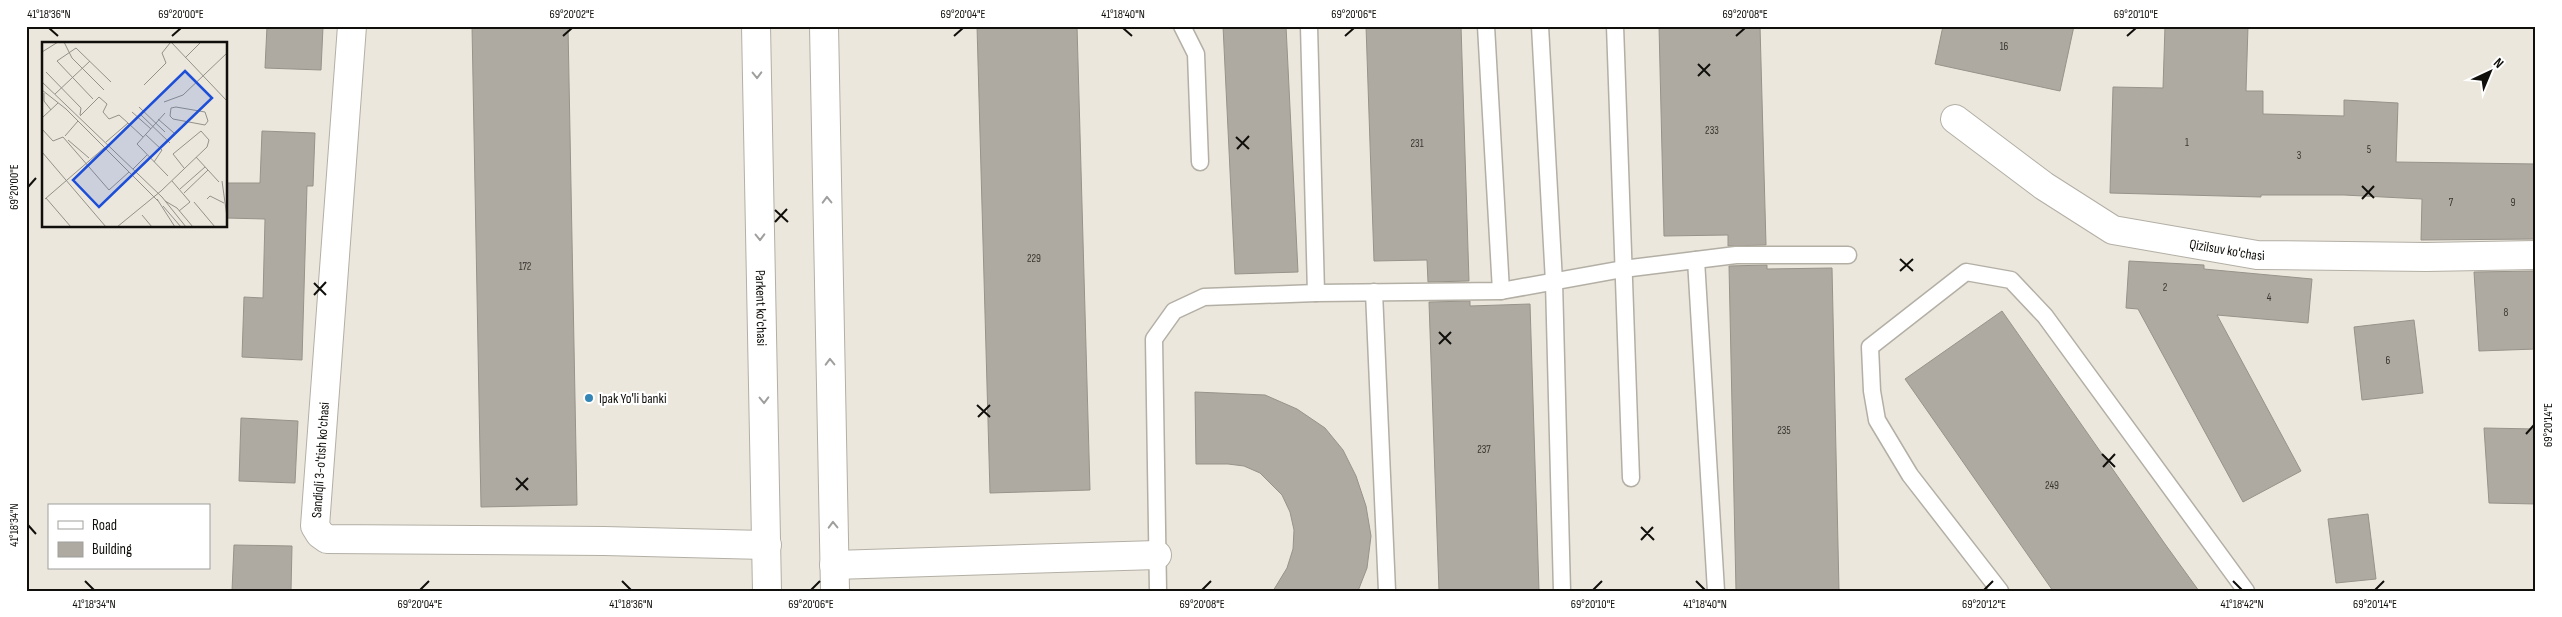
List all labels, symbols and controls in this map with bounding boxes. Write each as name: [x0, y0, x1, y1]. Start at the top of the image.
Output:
text: 41°18'36"N: [27, 7, 71, 22]
text: 69°20'00"E: [158, 7, 204, 22]
text: 69°20'02"E: [549, 7, 595, 22]
text: 69°20'04"E: [940, 7, 986, 22]
text: 41°18'40"N: [1101, 7, 1145, 22]
text: 69°20'06"E: [1331, 7, 1377, 22]
text: 69°20'08"E: [1722, 7, 1768, 22]
text: 69°20'10"E: [2114, 7, 2158, 22]
house number: 16: [2000, 40, 2009, 53]
inset map: [42, 42, 228, 228]
north arrow: [2464, 48, 2514, 98]
text: N: [2490, 54, 2507, 72]
one-way arrow: [752, 72, 762, 79]
house number: 233: [1705, 124, 1719, 137]
house number: 1: [2185, 136, 2189, 149]
house number: 231: [1410, 137, 1424, 150]
house number: 5: [2367, 143, 2371, 156]
house number: 3: [2297, 149, 2302, 162]
text: 69°20'00"E: [7, 164, 22, 210]
one-way arrow: [822, 195, 832, 203]
house number: 7: [2449, 196, 2454, 209]
house number: 9: [2511, 196, 2516, 209]
one-way arrow: [755, 234, 765, 242]
street label: Qizilsuv ko'chasi: [2188, 235, 2265, 264]
house number: 229: [1027, 252, 1041, 265]
house number: 172: [519, 260, 532, 273]
street label: Parkent ko'chasi: [752, 270, 770, 346]
house number: 2: [2163, 281, 2168, 294]
house number: 4: [2267, 291, 2272, 304]
house number: 8: [2504, 306, 2509, 319]
house number: 6: [2386, 354, 2391, 367]
one-way arrow: [825, 358, 835, 366]
place label: Ipak Yo'li banki: [599, 390, 667, 407]
marker: Ipak Yo'li banki: [583, 392, 595, 404]
one-way arrow: [758, 396, 769, 404]
street label: Sandiqli 3-o'tish ko'chasi: [308, 401, 333, 519]
text: 69°20'14"E: [2541, 403, 2556, 447]
house number: 235: [1777, 424, 1791, 437]
house number: 237: [1477, 443, 1491, 456]
house number: 249: [2045, 479, 2059, 492]
text: 41°18'34"N: [7, 503, 22, 547]
legend: [48, 504, 210, 570]
text: Road: [92, 516, 117, 535]
one-way arrow: [828, 520, 839, 528]
text: Building: [92, 540, 132, 559]
text: 41°18'34"N: [72, 597, 116, 612]
text: 69°20'04"E: [397, 597, 443, 612]
text: 41°18'36"N: [609, 597, 653, 612]
text: 69°20'06"E: [788, 597, 834, 612]
text: 69°20'08"E: [1179, 597, 1225, 612]
text: 69°20'10"E: [1571, 597, 1615, 612]
text: 41°18'40"N: [1683, 597, 1727, 612]
text: 69°20'12"E: [1962, 597, 2006, 612]
text: 41°18'42"N: [2220, 597, 2264, 612]
text: 69°20'14"E: [2353, 597, 2397, 612]

